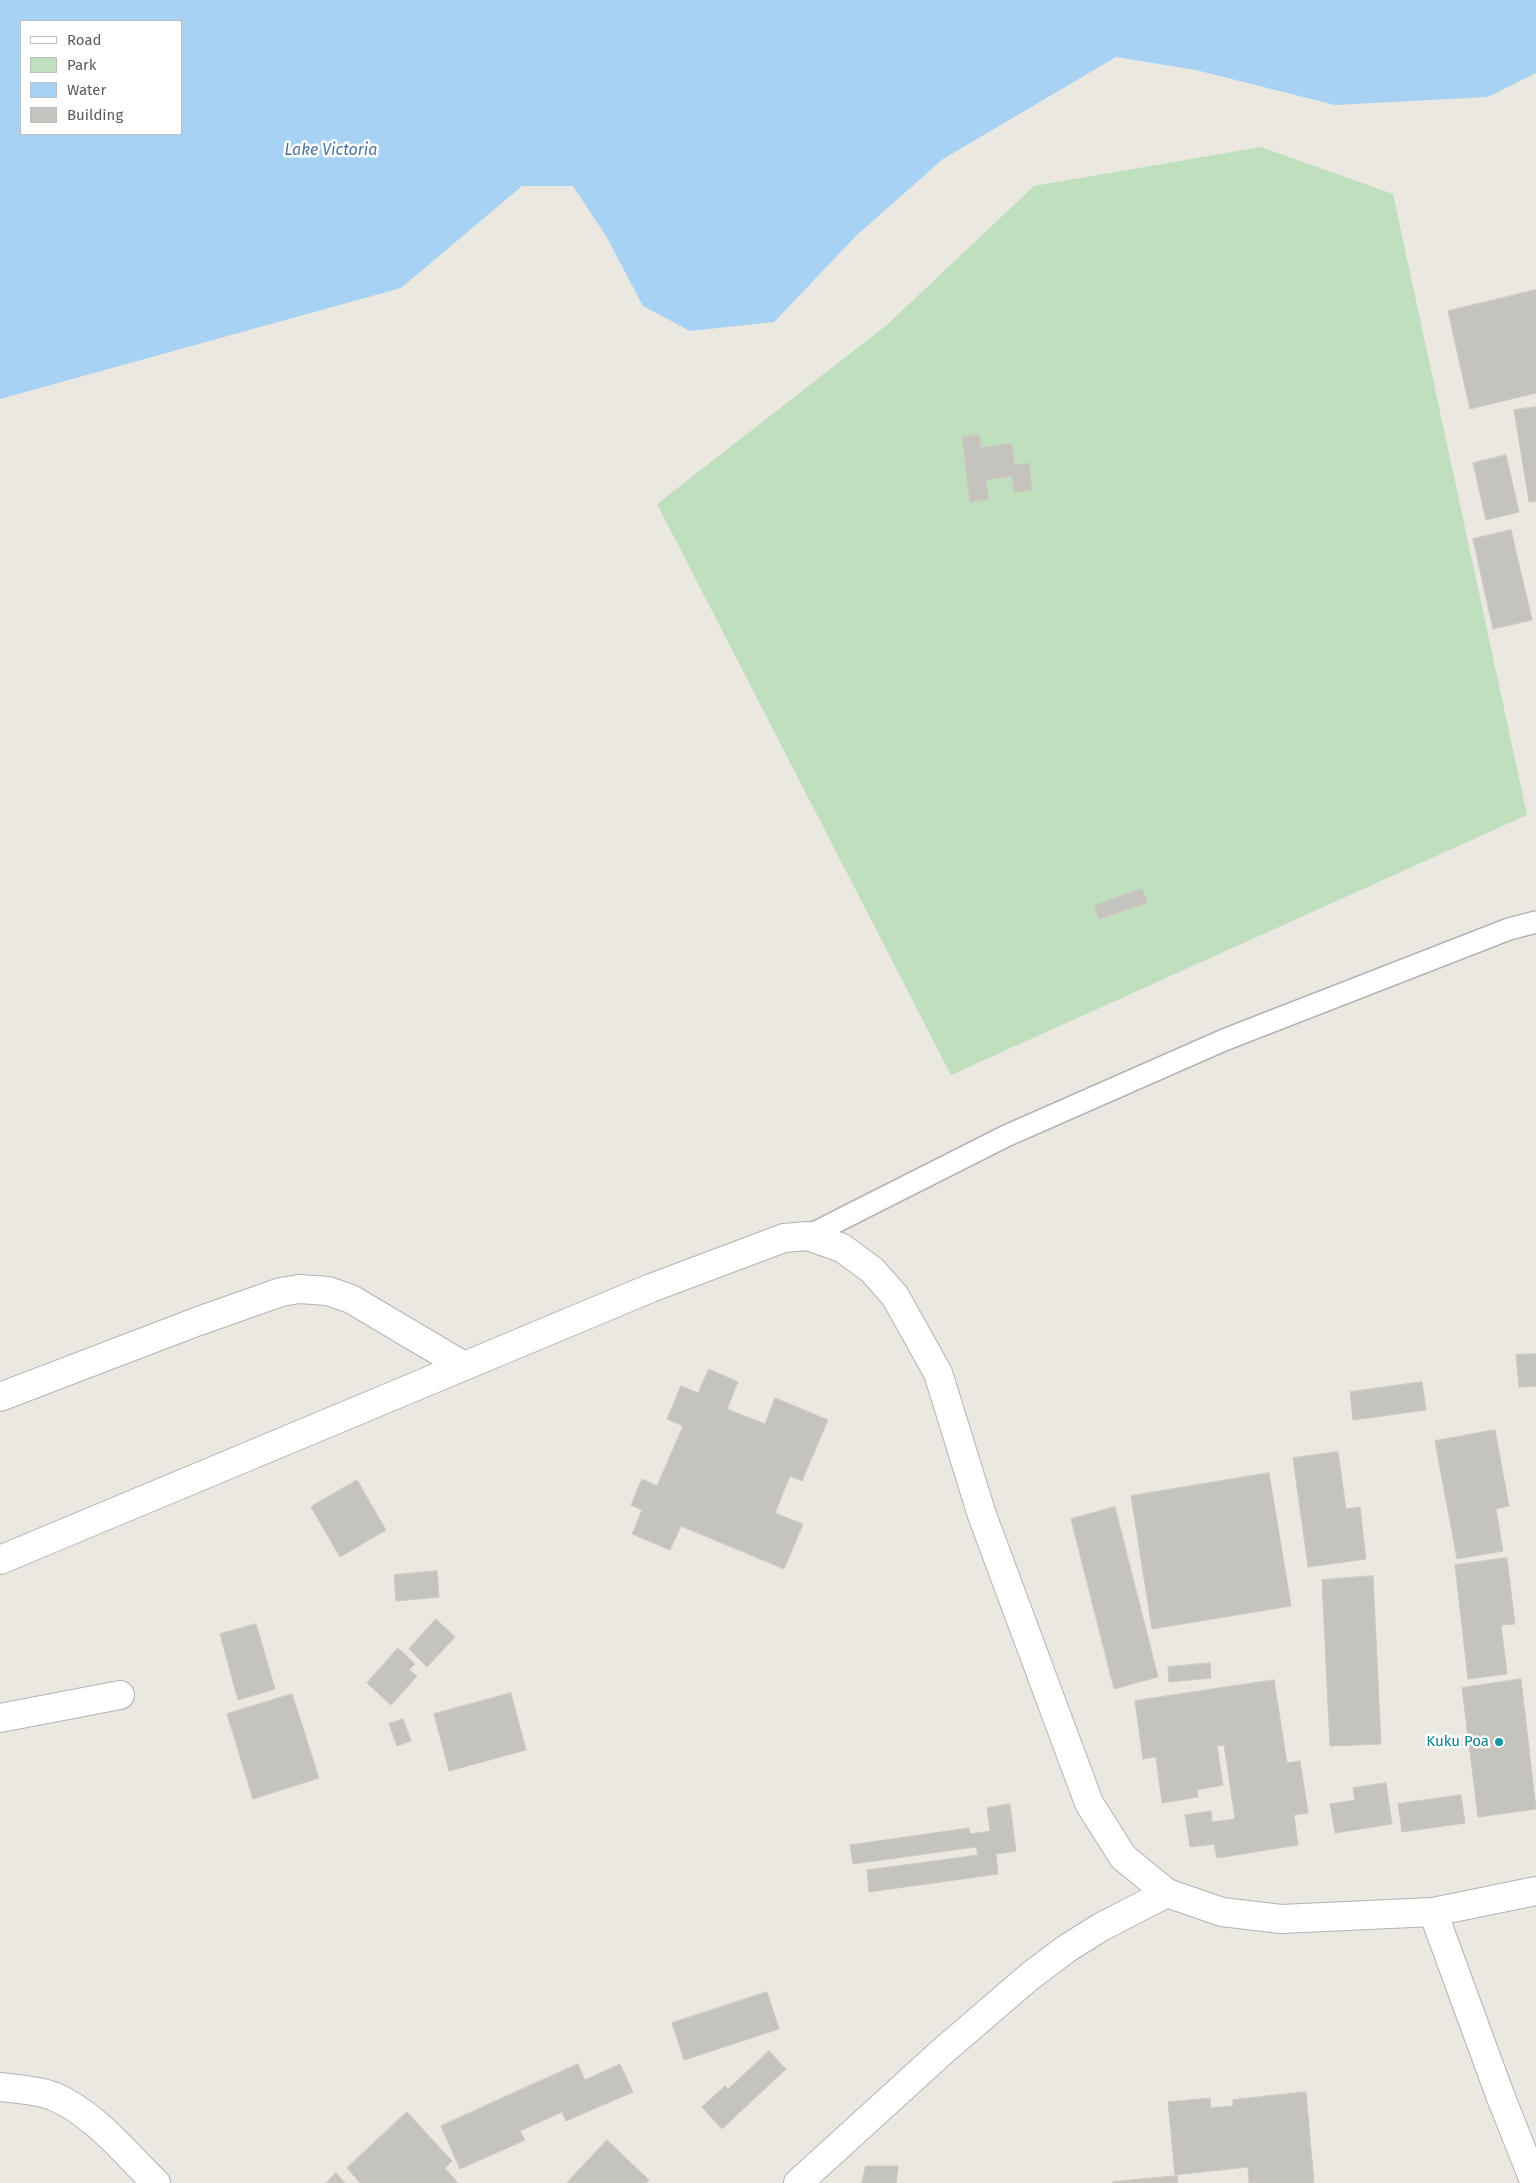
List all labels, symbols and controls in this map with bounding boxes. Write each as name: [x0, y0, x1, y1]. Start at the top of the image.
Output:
legend: [20, 20, 182, 135]
text: Road: [67, 31, 102, 49]
text: Park: [67, 56, 97, 74]
text: Water: [67, 81, 106, 99]
text: Building: [67, 106, 123, 124]
water label: Lake Victoria: [285, 141, 377, 161]
place label: Kuku Poa: [1426, 1733, 1489, 1751]
marker: Kuku Poa: [1493, 1736, 1505, 1748]

